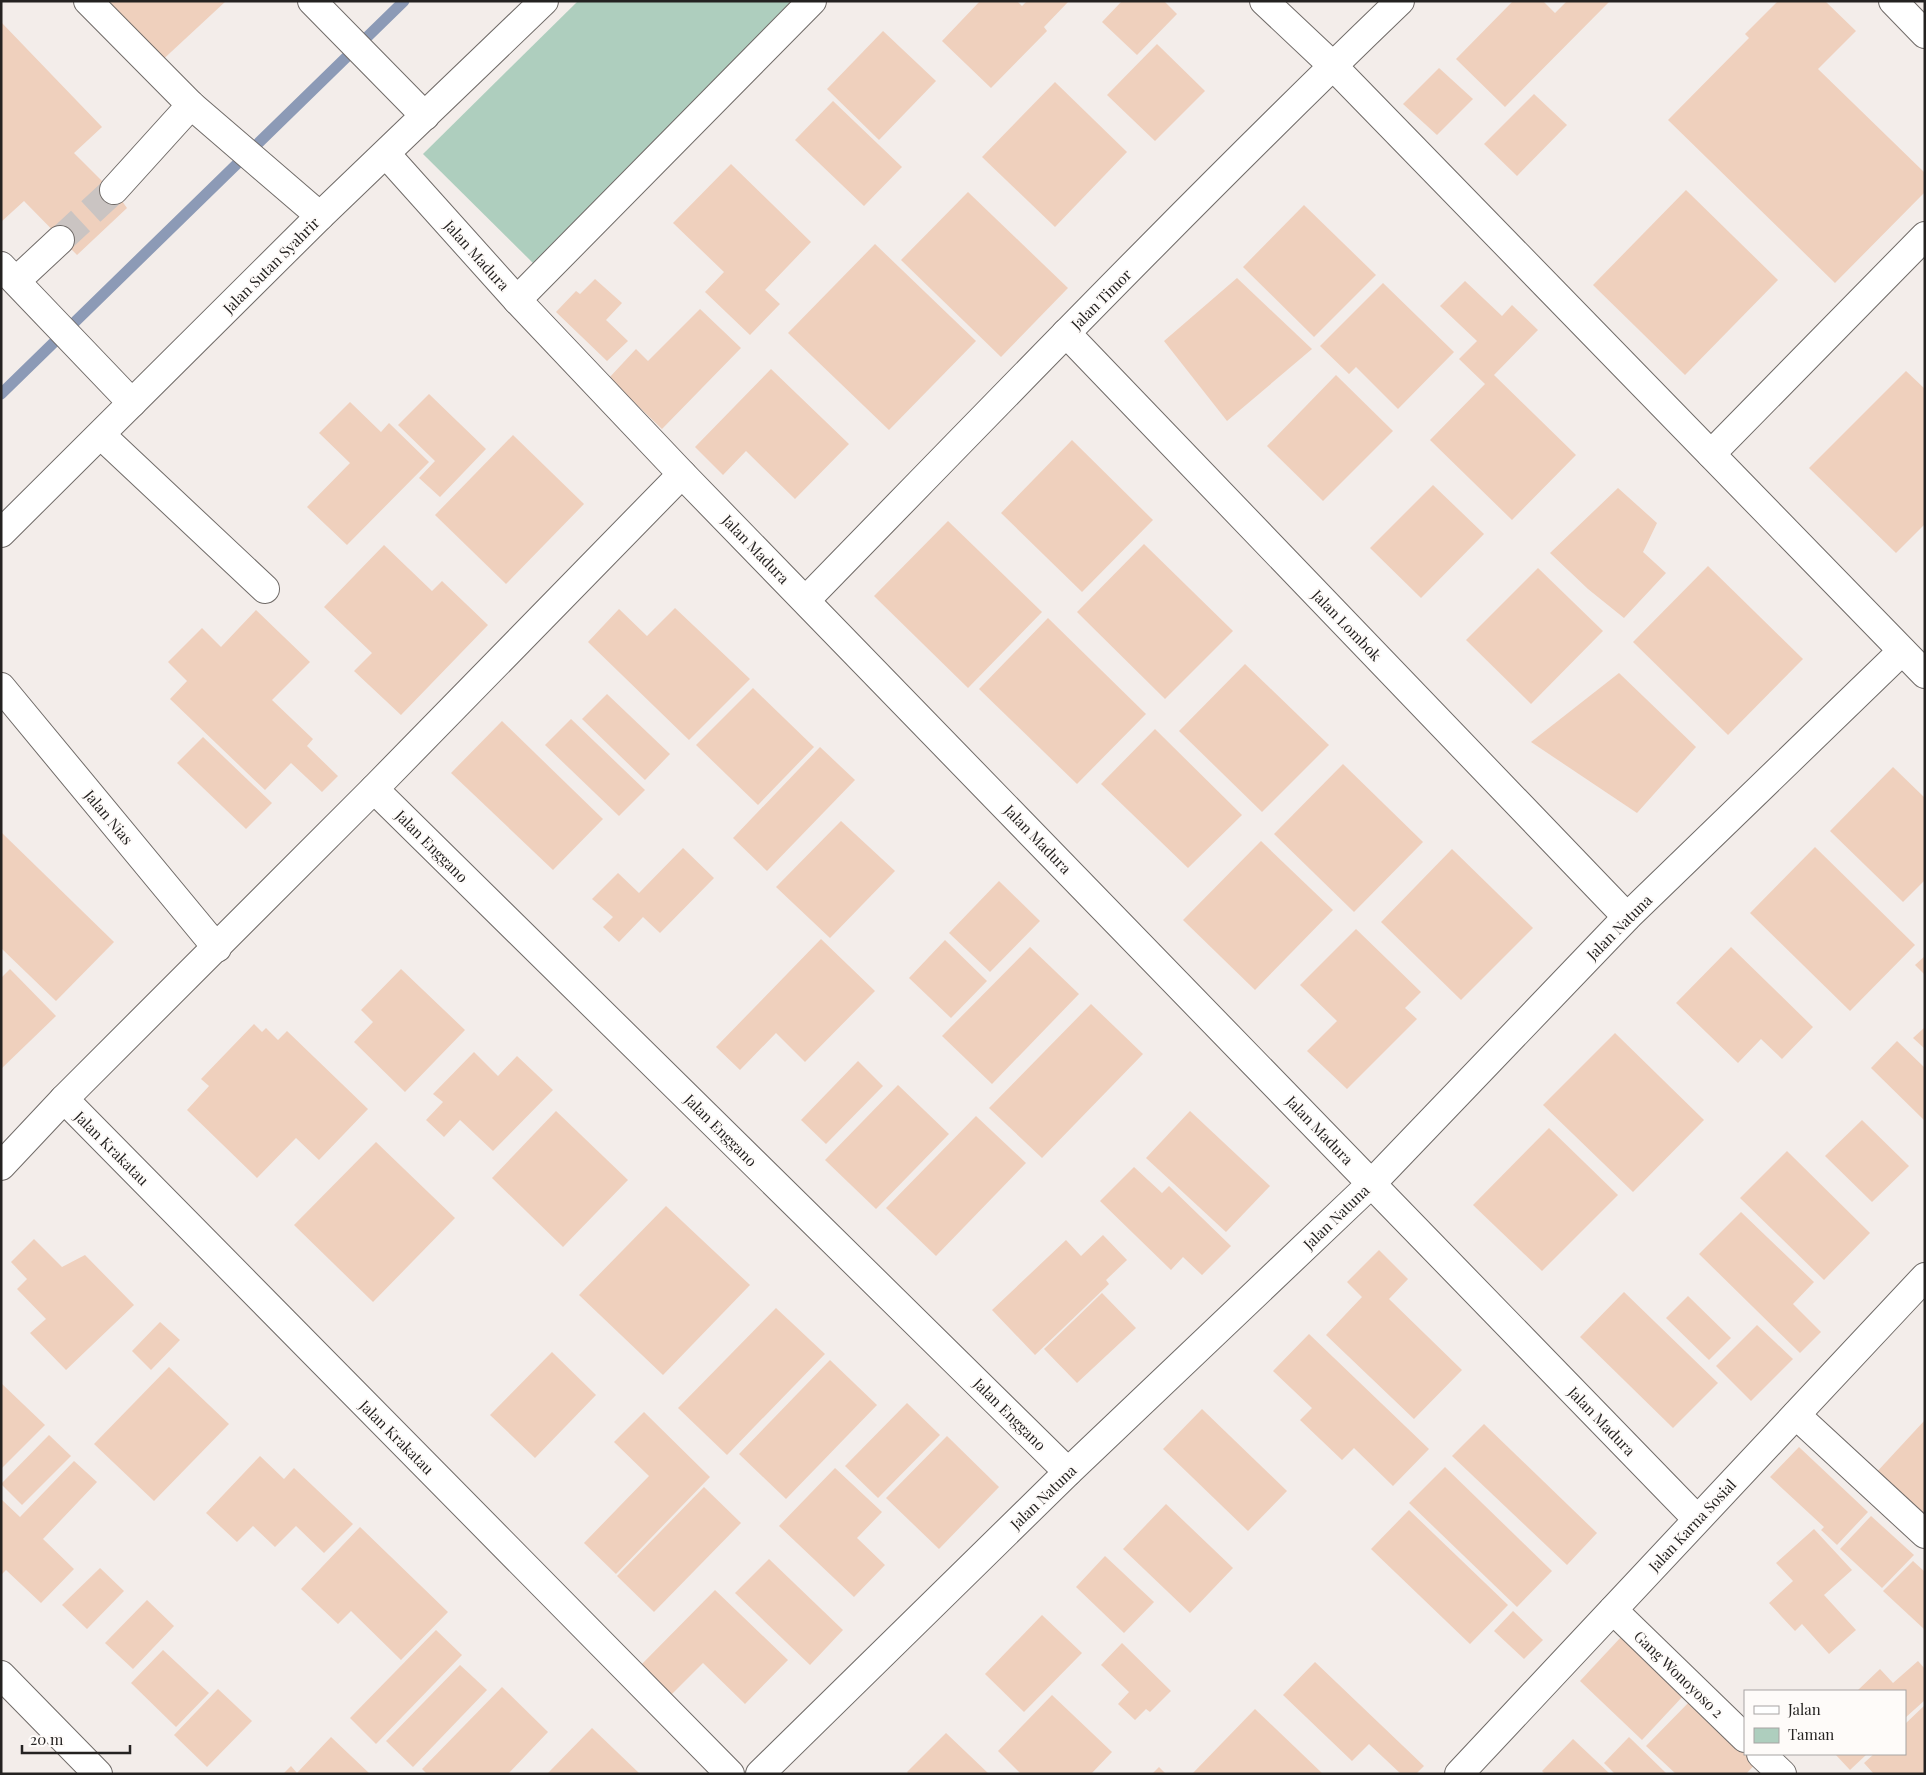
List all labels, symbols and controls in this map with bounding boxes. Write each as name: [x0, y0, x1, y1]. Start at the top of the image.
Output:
street label: Jalan Sutan Syahrir: [218, 212, 324, 318]
street label: Jalan Madura: [439, 215, 514, 295]
street label: Jalan Timor: [1066, 264, 1136, 334]
street label: Jalan Madura: [717, 509, 794, 588]
street label: Jalan Lombok: [1307, 584, 1387, 665]
street label: Jalan Nias: [80, 785, 138, 848]
street label: Jalan Madura: [999, 799, 1076, 878]
street label: Jalan Enggano: [391, 805, 473, 887]
street label: Jalan Natuna: [1581, 890, 1656, 965]
street label: Jalan Enggano: [680, 1089, 762, 1171]
street label: Jalan Madura: [1281, 1090, 1358, 1169]
street label: Jalan Krakatau: [70, 1106, 154, 1190]
street label: Jalan Natuna: [1298, 1180, 1374, 1254]
street label: Jalan Enggano: [969, 1373, 1051, 1455]
street label: Jalan Madura: [1563, 1381, 1640, 1460]
street label: Jalan Krakatau: [355, 1395, 439, 1479]
street label: Jalan Natuna: [1005, 1460, 1081, 1534]
street label: Jalan Karna Sosial: [1643, 1474, 1740, 1576]
street label: Gang Wonoyoso 2: [1630, 1626, 1728, 1722]
legend: [1744, 1690, 1906, 1755]
text: Jalan: [1787, 1699, 1821, 1719]
scale bar: [22, 1722, 130, 1754]
text: Taman: [1788, 1724, 1834, 1744]
text: 20 m: [30, 1729, 64, 1749]

